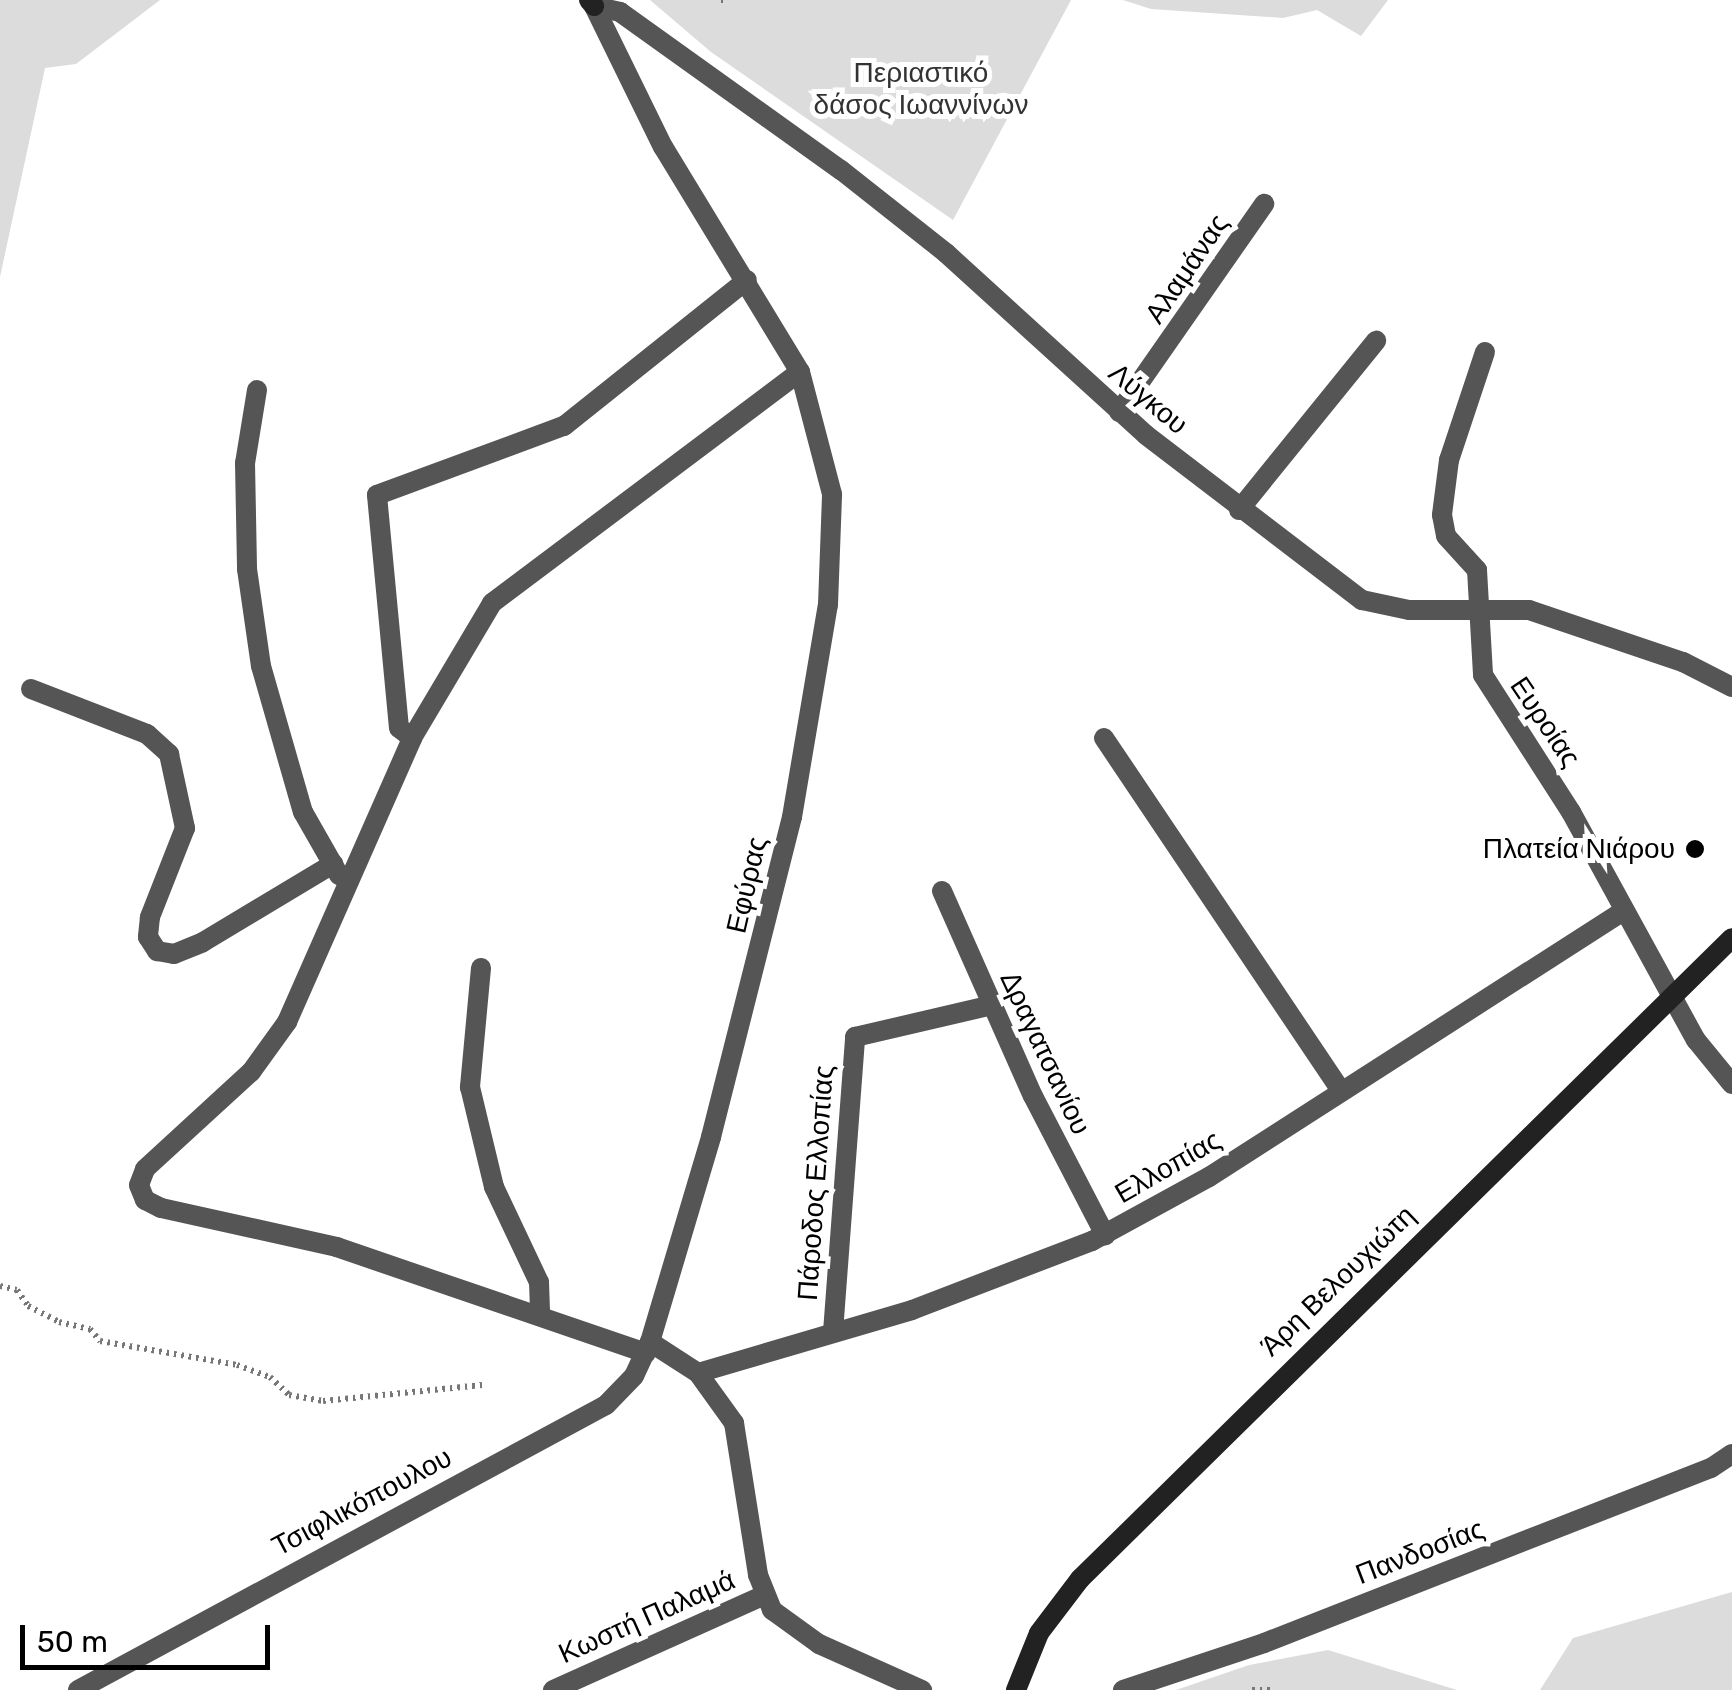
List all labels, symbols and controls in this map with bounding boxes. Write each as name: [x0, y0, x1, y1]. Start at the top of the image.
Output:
park label: Περιαστικό δάσος Ιωαννίνων: [814, 56, 1028, 122]
street label: Αλαμάνας: [1138, 208, 1236, 330]
street label: Λύγκου: [1102, 356, 1194, 442]
street label: Ευροίας: [1503, 671, 1587, 773]
place label: Πλατεία Νιάρου: [1483, 832, 1675, 866]
street label: Εφύρας: [720, 834, 774, 936]
marker: Πλατεία Νιάρου: [1684, 838, 1706, 860]
street label: Δραγατσανίου: [993, 966, 1097, 1140]
street label: Πάροδος Ελλοπίας: [791, 1064, 841, 1302]
street label: Ελλοπίας: [1109, 1123, 1227, 1211]
street label: Άρη Βελουχιώτη: [1254, 1199, 1422, 1363]
street label: Τσιφλικόπουλου: [266, 1441, 458, 1563]
street label: Πανδοσίας: [1351, 1512, 1489, 1592]
street label: Κωστή Παλαμά: [554, 1563, 740, 1671]
scale bar: [25, 1605, 275, 1667]
text: 50 m: [37, 1624, 108, 1660]

